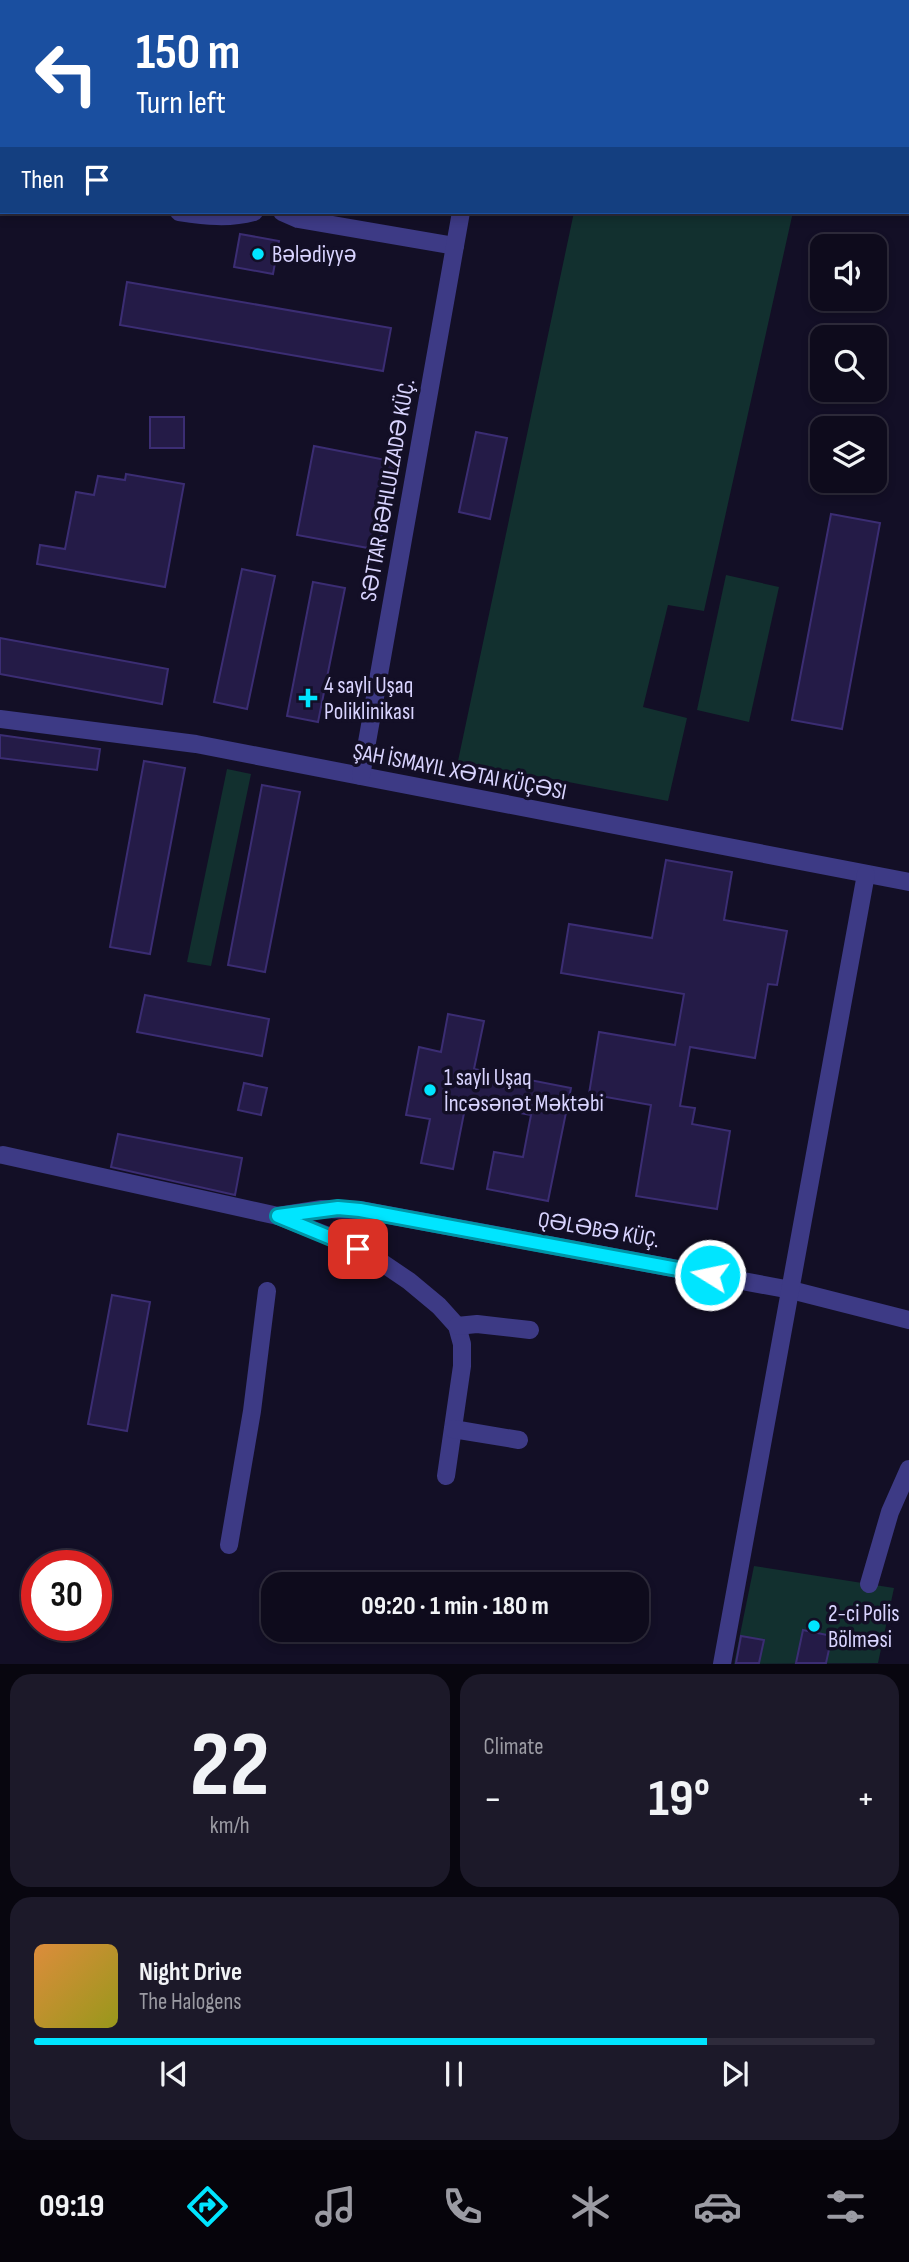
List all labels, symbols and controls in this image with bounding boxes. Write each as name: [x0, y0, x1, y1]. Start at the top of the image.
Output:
text: 150 m: [136, 24, 240, 83]
icon: left: [21, 28, 112, 119]
text: Turn left: [136, 84, 226, 123]
icon: arrive: [78, 161, 116, 199]
text: Then: [21, 165, 64, 196]
map controls: [810, 234, 887, 493]
button: sound: [810, 234, 887, 311]
place label: Bələdiyyə: [272, 241, 357, 269]
marker: Bələdiyyə: [250, 246, 266, 262]
button: search: [810, 325, 887, 402]
street label: SƏTTAR BƏHLULZADƏ KÜÇ.: [355, 377, 421, 604]
button: layers: [810, 416, 887, 493]
place label: 4 saylı Uşaq Poliklinikası: [324, 672, 414, 726]
marker: 4 saylı Uşaq Poliklinikası: [298, 688, 318, 708]
street label: ŞAH İSMAYIL XƏTAI KÜÇƏSI: [351, 738, 569, 806]
place label: 1 saylı Uşaq İncəsənət Məktəbi: [444, 1064, 604, 1118]
marker: 1 saylı Uşaq İncəsənət Məktəbi: [422, 1082, 438, 1098]
street label: QƏLƏBƏ KÜÇ.: [536, 1206, 662, 1254]
pin: [328, 1219, 388, 1279]
icon: arrive: [339, 1230, 377, 1268]
position arrow: [673, 1238, 747, 1312]
speed limit sign: 30: [21, 1550, 112, 1641]
text: 09:20 · 1 min · 180 m: [361, 1591, 549, 1622]
place label: 2-ci Polis Bölməsi: [828, 1600, 900, 1654]
marker: 2-ci Polis Bölməsi: [806, 1618, 822, 1634]
text: 22: [190, 1712, 270, 1821]
text: Climate: [484, 1733, 543, 1761]
text: 19°: [649, 1768, 710, 1831]
text: −: [484, 1777, 502, 1822]
text: +: [856, 1777, 875, 1822]
text: km/h: [210, 1812, 250, 1840]
text: Night Drive: [139, 1957, 242, 1988]
text: The Halogens: [139, 1988, 242, 2016]
icon: previous: [155, 2055, 193, 2093]
icon: pause: [435, 2055, 473, 2093]
icon: next: [716, 2055, 754, 2093]
icon: directions: [183, 2182, 232, 2231]
icon: music: [311, 2182, 360, 2231]
icon: phone: [438, 2182, 487, 2231]
icon: climate: [566, 2182, 615, 2231]
icon: car: [693, 2182, 742, 2231]
icon: filters: [821, 2182, 870, 2231]
text: 09:19: [39, 2187, 105, 2226]

